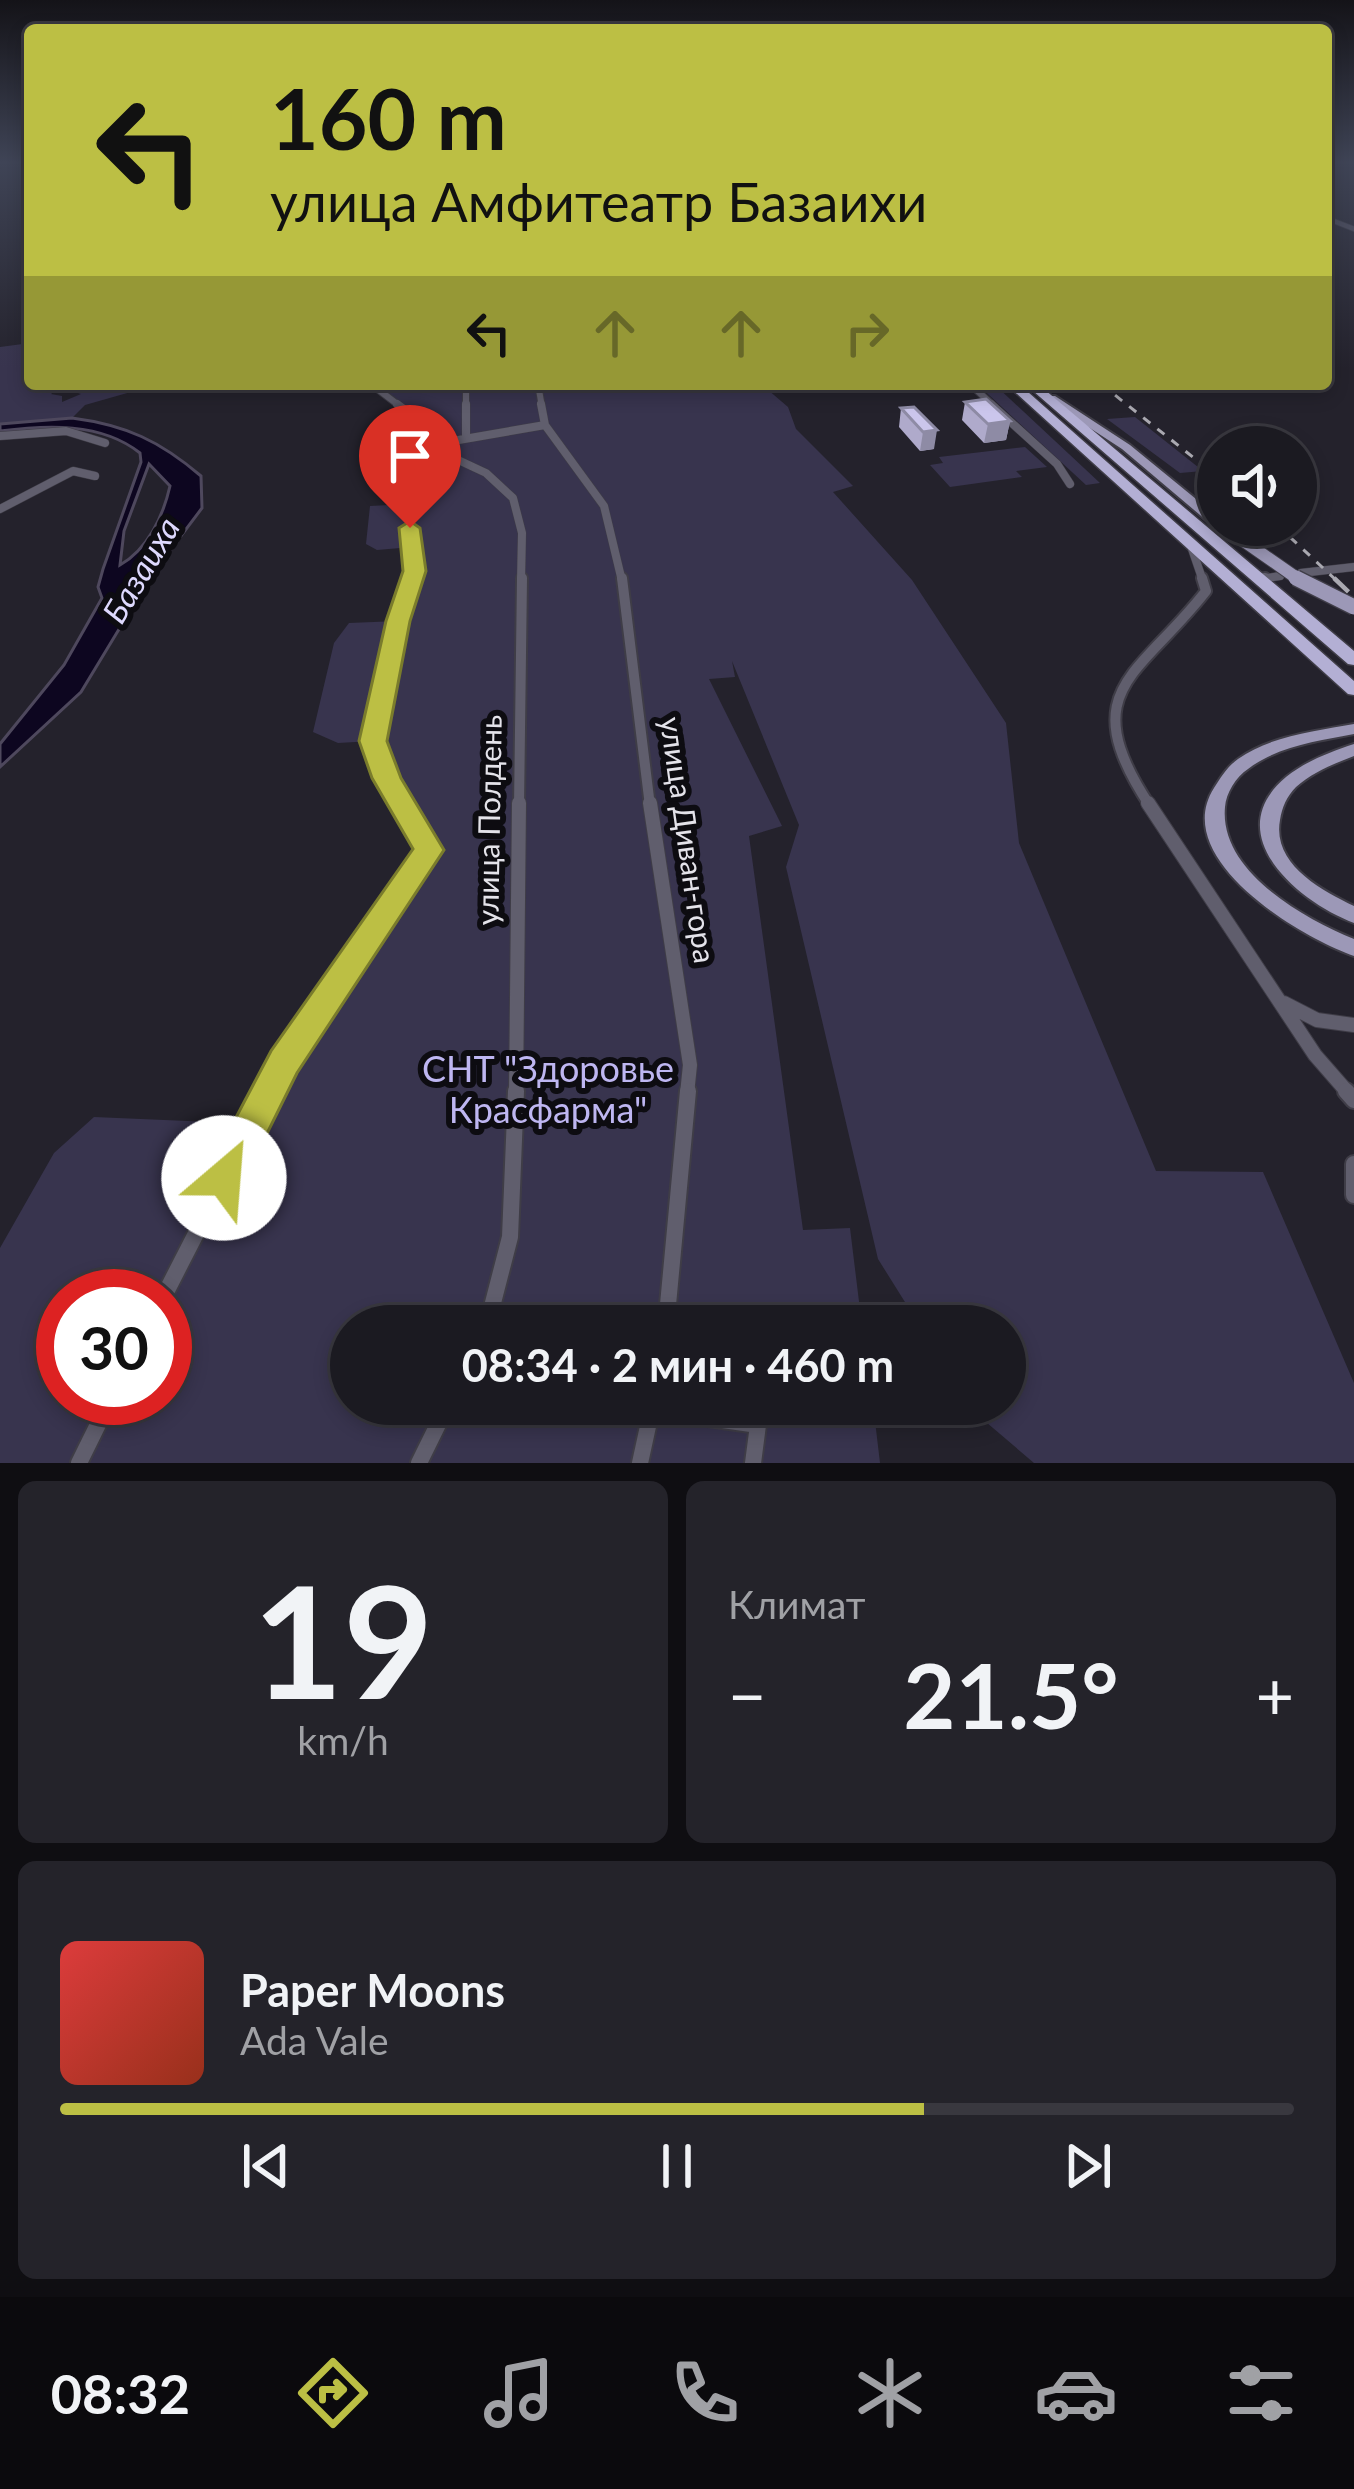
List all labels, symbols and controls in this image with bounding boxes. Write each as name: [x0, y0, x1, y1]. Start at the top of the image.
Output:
text: 160 m: [270, 67, 507, 168]
icon: left: [72, 72, 228, 228]
text: улица Амфитеатр Базаихи: [270, 169, 927, 234]
icon: left: [456, 300, 522, 366]
icon: ahead: [582, 300, 648, 366]
icon: ahead: [708, 300, 774, 366]
icon: right: [834, 300, 900, 366]
pin: [359, 405, 461, 528]
icon: arrive: [377, 423, 443, 489]
map controls: [1197, 426, 1317, 546]
button: sound: [1197, 426, 1317, 546]
water label: Базаиха: [93, 509, 187, 630]
street label: улица Полдень: [468, 714, 508, 926]
street label: улица Диван-гора: [654, 714, 724, 965]
park label: СНТ "Здоровье Красфарма": [422, 1046, 674, 1131]
position arrow: [161, 1115, 287, 1241]
speed limit sign: 30: [36, 1269, 192, 1425]
text: 08:34 · 2 мин · 460 m: [462, 1338, 894, 1392]
text: 19: [253, 1545, 433, 1732]
text: Климат: [728, 1581, 866, 1627]
text: 21.5°: [903, 1640, 1119, 1748]
text: −: [728, 1655, 766, 1734]
text: +: [1256, 1655, 1294, 1734]
text: km/h: [297, 1717, 389, 1763]
text: Paper Moons: [240, 1963, 505, 2017]
text: Ada Vale: [240, 2017, 389, 2063]
icon: previous: [233, 2133, 299, 2199]
icon: pause: [644, 2133, 710, 2199]
icon: next: [1055, 2133, 1121, 2199]
icon: directions: [291, 2351, 375, 2435]
icon: music: [477, 2351, 561, 2435]
icon: phone: [663, 2351, 747, 2435]
icon: climate: [848, 2351, 932, 2435]
icon: car: [1034, 2351, 1118, 2435]
icon: filters: [1219, 2351, 1303, 2435]
text: 08:32: [51, 2361, 190, 2426]

